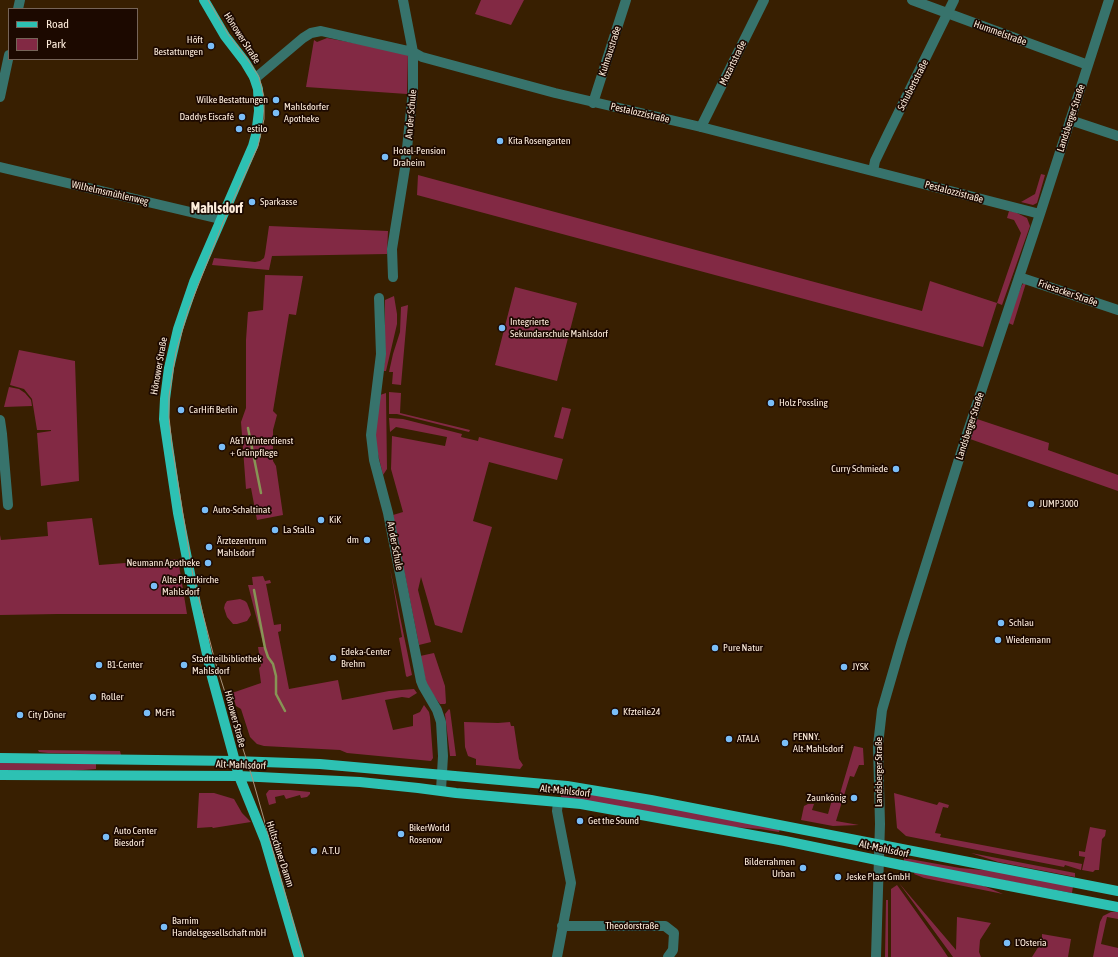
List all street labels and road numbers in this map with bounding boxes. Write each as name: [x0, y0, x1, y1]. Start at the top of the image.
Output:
street label: Hönower Straße: [221, 10, 263, 66]
street label: Hummelstraße: [972, 18, 1028, 48]
street label: Kuhnaustraße: [596, 24, 624, 78]
street label: Mozartstraße: [717, 39, 749, 87]
street label: Schubertstraße: [895, 57, 931, 113]
street label: Landsberger Straße: [1054, 83, 1088, 153]
street label: An der Schule: [403, 89, 419, 139]
street label: Pestalozzistraße: [609, 100, 671, 126]
street label: Wilhelmsmühlenweg: [70, 178, 150, 208]
street label: Pestalozzistraße: [923, 178, 985, 206]
street label: Friesacker Straße: [1037, 277, 1099, 309]
street label: Hönower Straße: [148, 336, 170, 396]
street label: Landsberger Straße: [953, 391, 987, 461]
street label: An der Schule: [384, 521, 406, 571]
street label: Hönower Straße: [222, 689, 248, 749]
street label: Landsberger Straße: [873, 737, 885, 807]
street label: Alt-Mahlsdorf: [216, 758, 266, 772]
street label: Alt-Mahlsdorf: [539, 782, 591, 800]
street label: Hultschiner Damm: [264, 819, 296, 889]
street label: Alt-Mahlsdorf: [858, 838, 910, 860]
street label: Theodorstraße: [605, 920, 659, 932]

